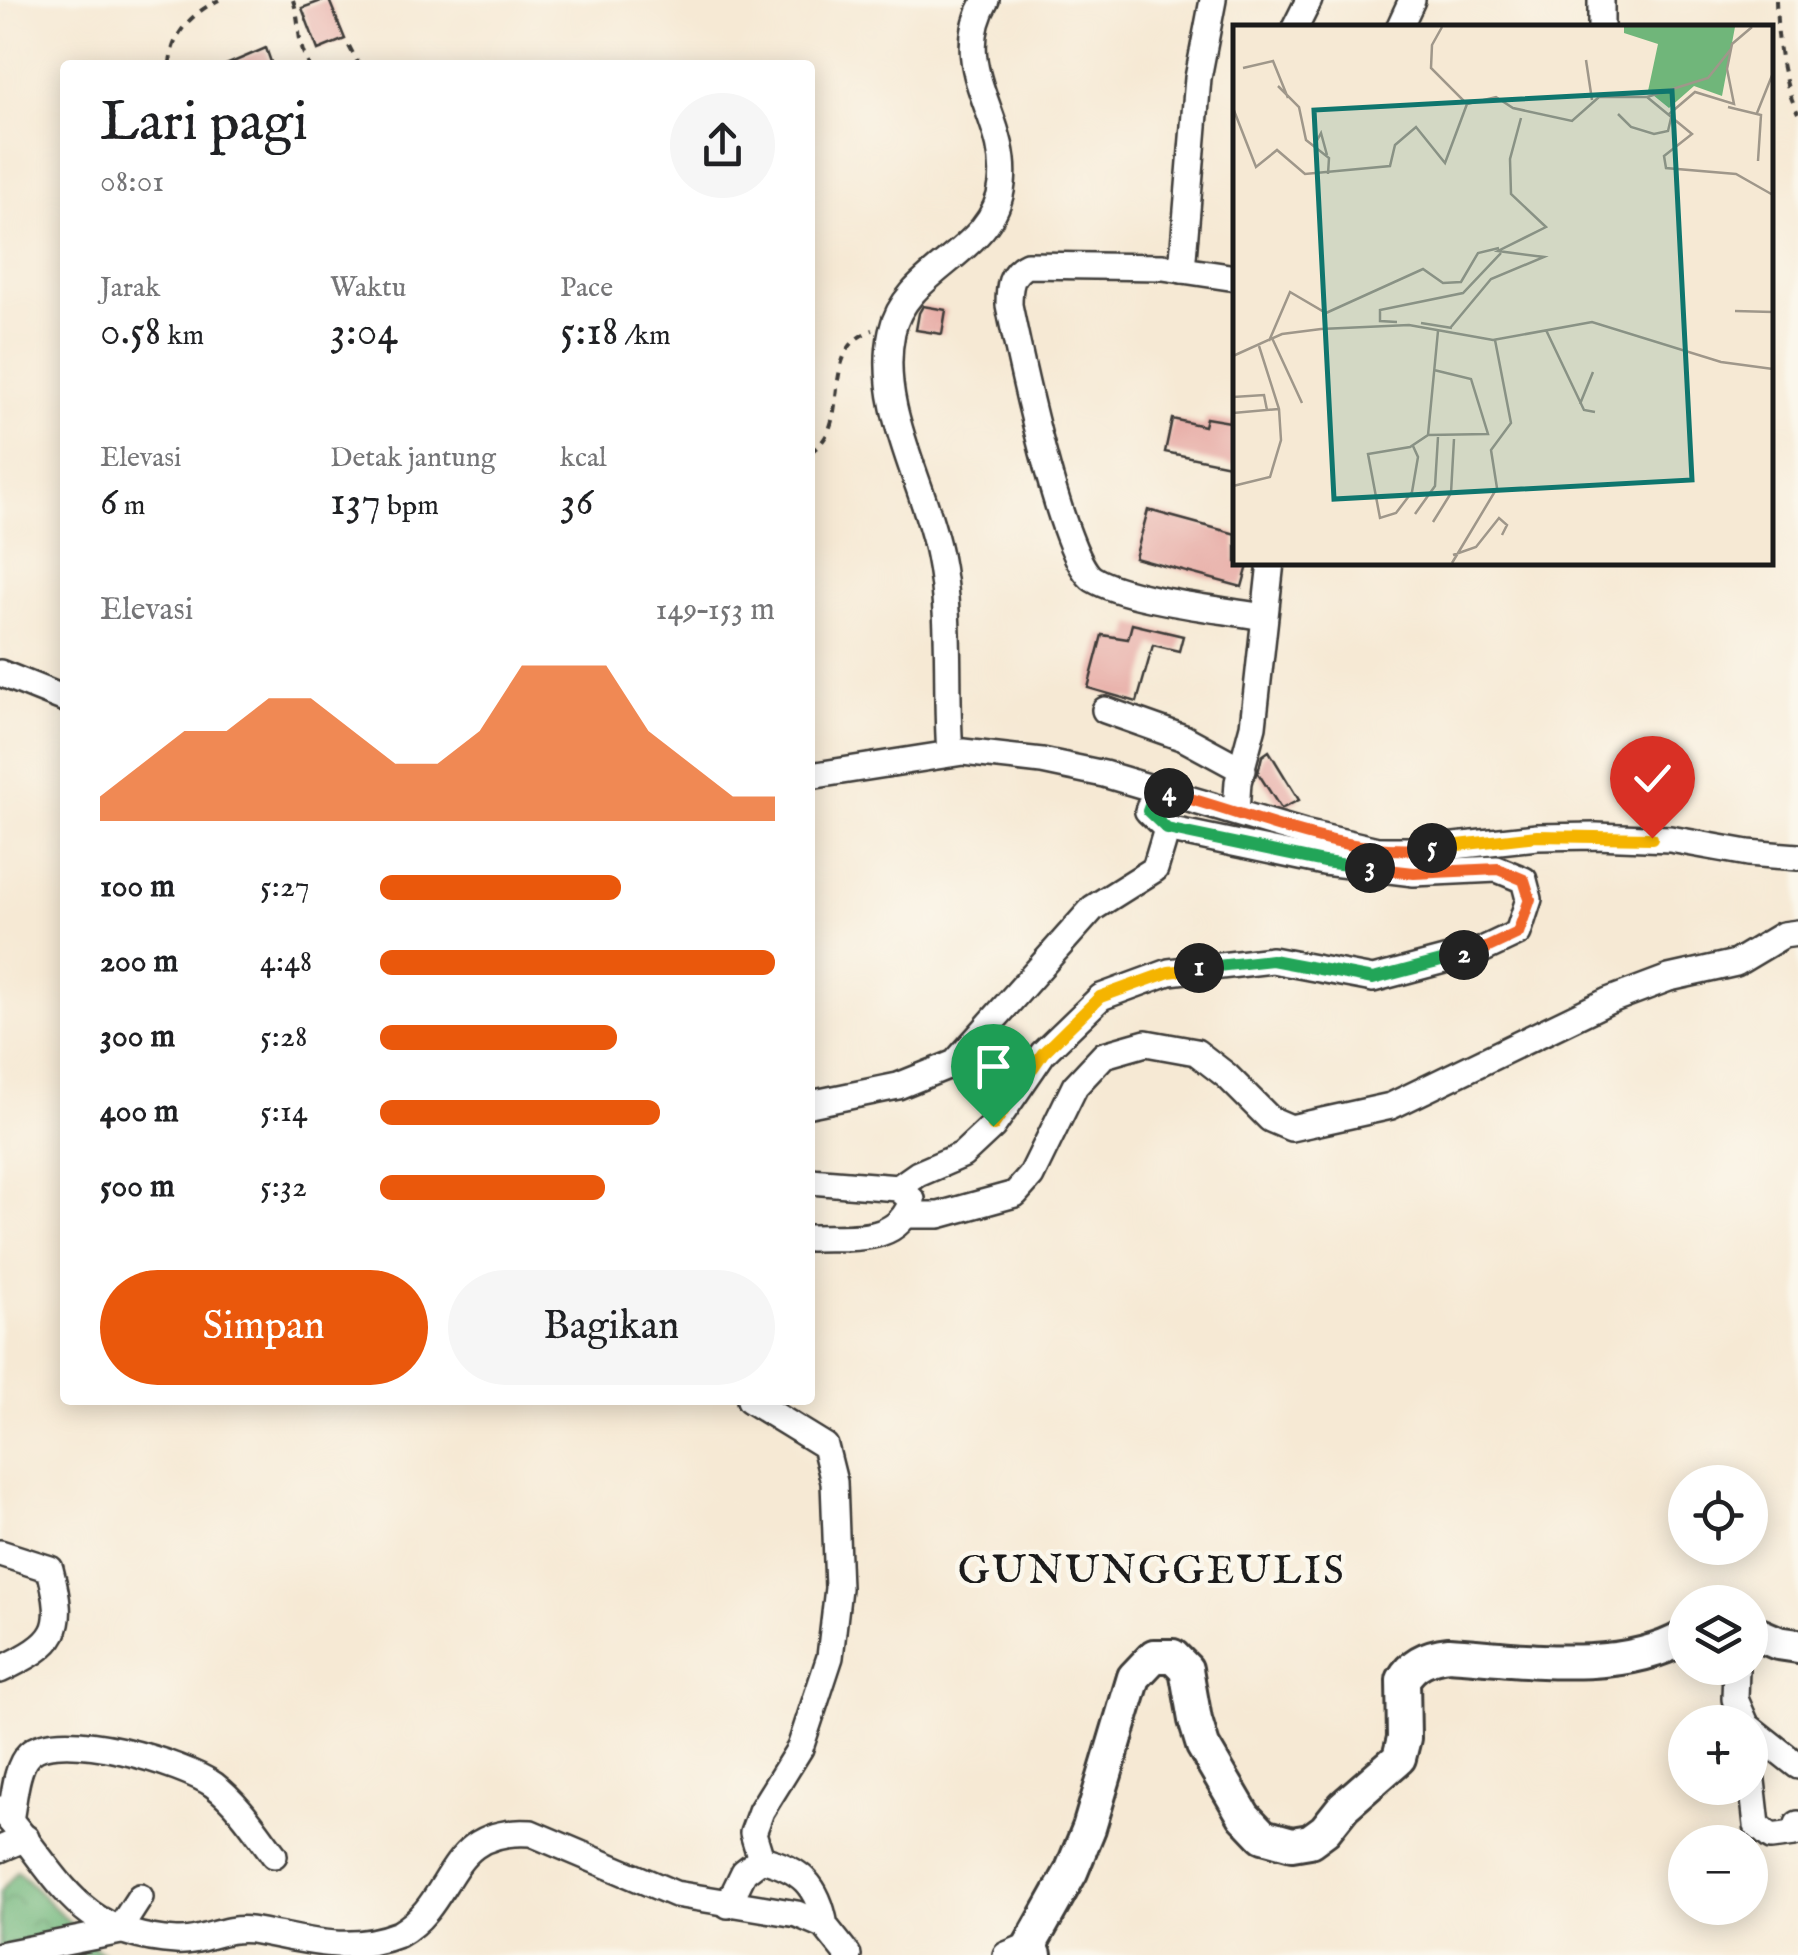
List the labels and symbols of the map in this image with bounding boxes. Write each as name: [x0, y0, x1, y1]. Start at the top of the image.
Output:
inset map: [1233, 25, 1773, 565]
pin: [1610, 736, 1695, 839]
pin: 4: [1144, 768, 1194, 818]
pin: 5: [1407, 823, 1457, 873]
pin: 3: [1345, 843, 1395, 893]
pin: 2: [1439, 930, 1489, 980]
pin: 1: [1174, 943, 1224, 993]
pin: [951, 1024, 1036, 1127]
district label: GUNUNGGEULIS: [958, 1547, 1346, 1598]

